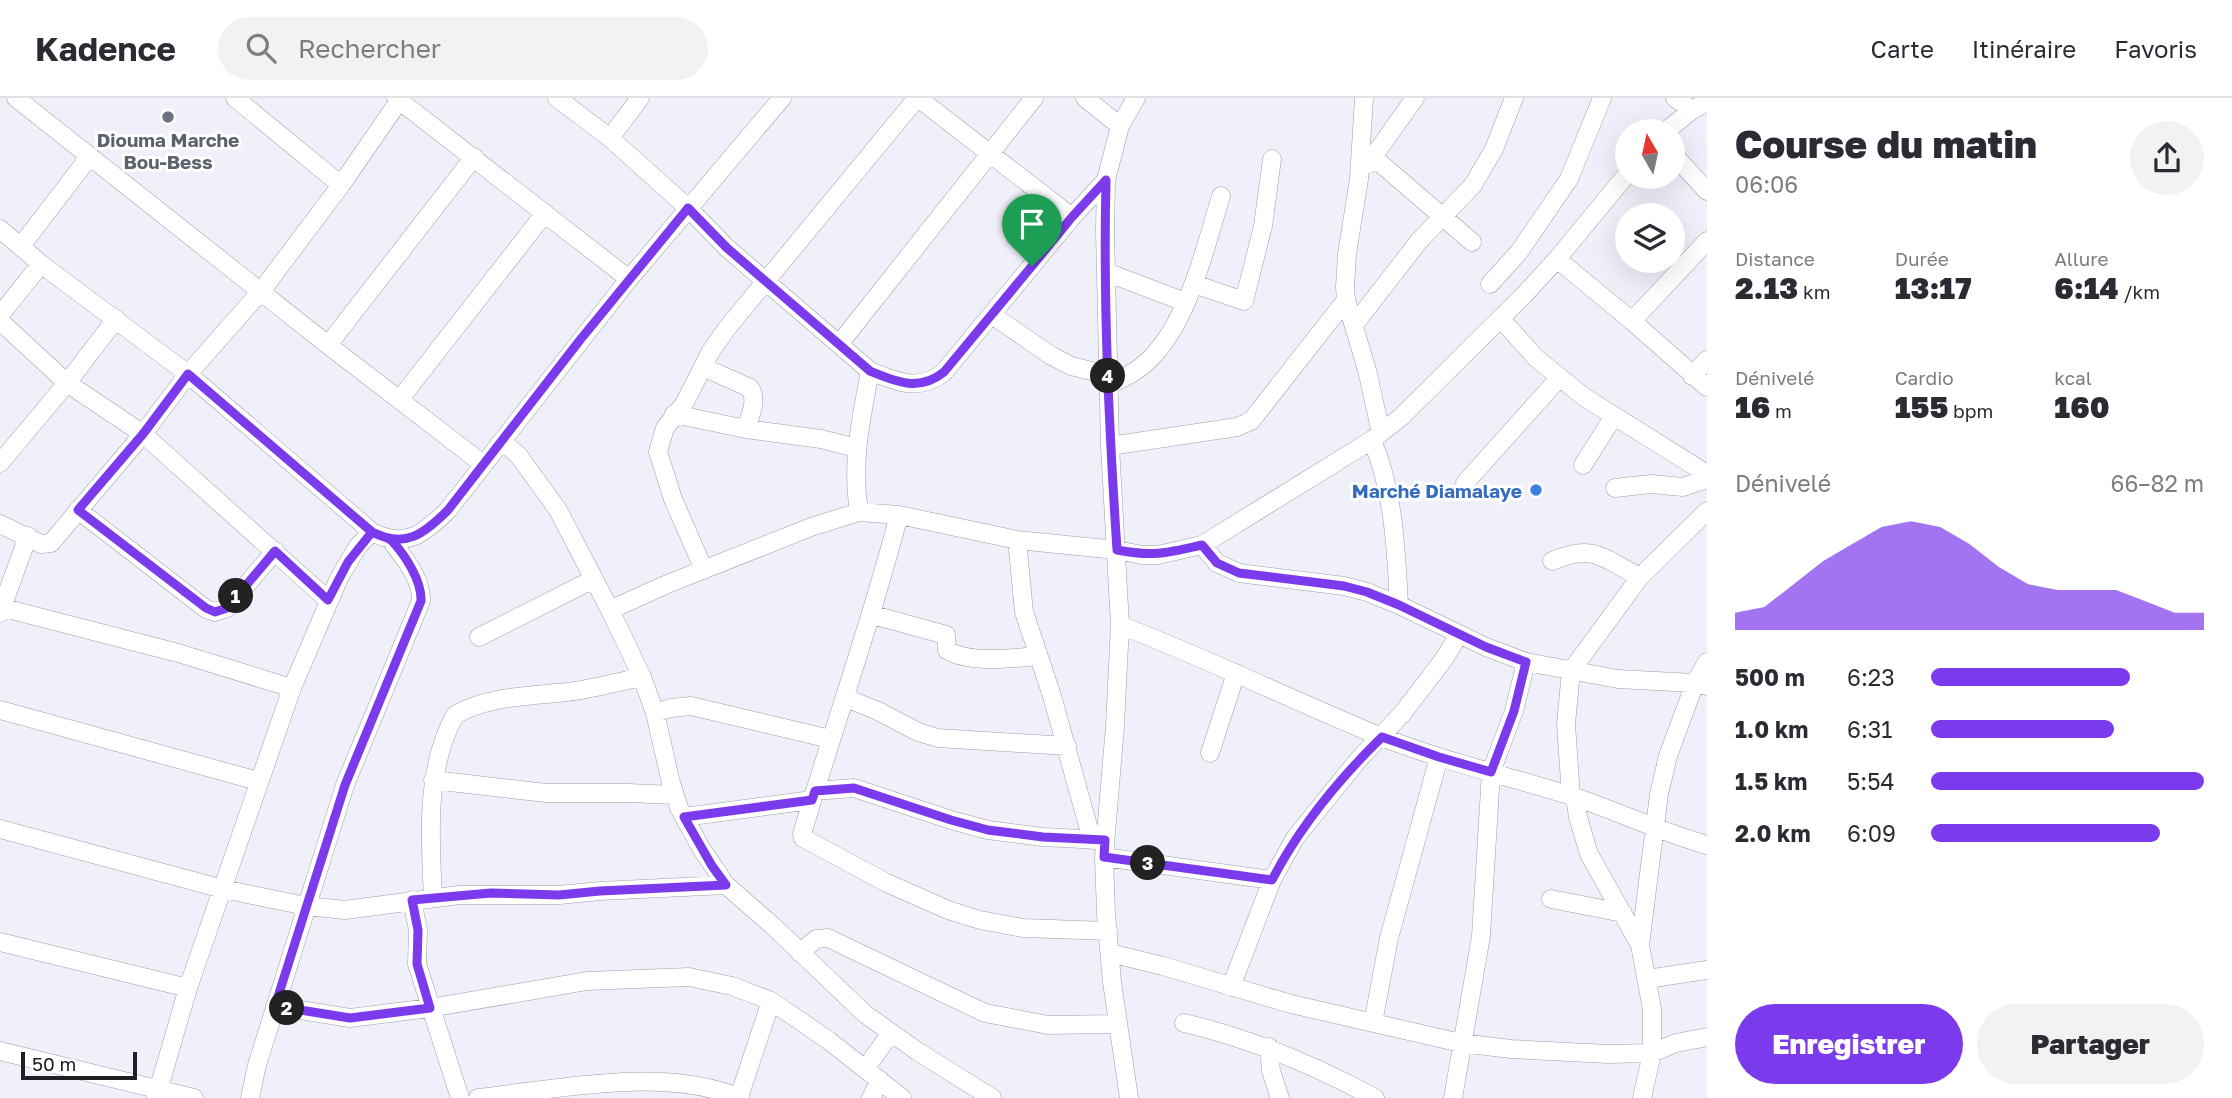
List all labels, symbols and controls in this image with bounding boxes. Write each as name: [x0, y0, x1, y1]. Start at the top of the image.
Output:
search box: [218, 17, 708, 80]
text: Kadence: [35, 29, 176, 68]
icon: search: [242, 29, 280, 67]
text: Rechercher: [298, 33, 441, 64]
text: Carte: [1871, 34, 1934, 63]
text: Itinéraire: [1972, 34, 2076, 63]
text: Favoris: [2114, 34, 2197, 63]
marker: Diouma Marche Bou-Bess: [160, 109, 176, 125]
north arrow: [1615, 119, 1685, 189]
map controls: [1615, 119, 1685, 273]
text: Course du matin: [1735, 121, 2037, 166]
button: share: [2130, 121, 2204, 195]
place label: Diouma Marche Bou-Bess: [97, 128, 239, 173]
text: 06:06: [1735, 170, 1798, 198]
pin: [1002, 194, 1062, 266]
button: layers: [1615, 203, 1685, 273]
icon: arrive: [1013, 205, 1051, 243]
text: Distance: [1735, 247, 1815, 270]
text: Durée: [1895, 247, 1949, 270]
text: Allure: [2054, 247, 2109, 270]
text: 2.13: [1735, 270, 1798, 306]
text: 13:17: [1895, 270, 1972, 306]
text: 6:14: [2054, 270, 2119, 306]
text: km: [1798, 280, 1831, 303]
text: /km: [2119, 280, 2160, 303]
pin: 4: [1090, 358, 1126, 394]
text: 4: [1102, 364, 1113, 387]
text: Dénivelé: [1735, 366, 1814, 389]
text: Cardio: [1895, 366, 1954, 389]
text: kcal: [2054, 366, 2092, 389]
text: 16: [1735, 389, 1770, 425]
text: 155: [1895, 389, 1948, 425]
text: 160: [2054, 389, 2109, 425]
text: m: [1770, 399, 1792, 422]
text: bpm: [1948, 399, 1993, 422]
text: Dénivelé: [1735, 469, 1831, 497]
text: 66–82 m: [2111, 469, 2204, 497]
place label: Marché Diamalaye: [1352, 479, 1522, 502]
marker: Marché Diamalaye: [1528, 482, 1544, 498]
pin: 1: [218, 578, 254, 614]
text: 1: [231, 584, 240, 607]
text: 500 m: [1735, 663, 1805, 691]
text: 6:23: [1847, 663, 1895, 691]
text: 1.0 km: [1735, 715, 1808, 743]
text: 6:31: [1847, 715, 1892, 743]
text: 1.5 km: [1735, 767, 1807, 795]
text: 5:54: [1847, 767, 1895, 795]
text: 2.0 km: [1735, 819, 1811, 847]
text: 6:09: [1847, 819, 1896, 847]
pin: 3: [1130, 846, 1166, 880]
text: 3: [1142, 851, 1153, 874]
pin: 2: [270, 990, 304, 1026]
text: 2: [281, 996, 292, 1019]
button: Enregistrer: [1735, 1004, 1963, 1084]
button: Partager: [1977, 1004, 2204, 1084]
scale bar: [21, 1049, 136, 1081]
text: 50 m: [32, 1052, 76, 1075]

